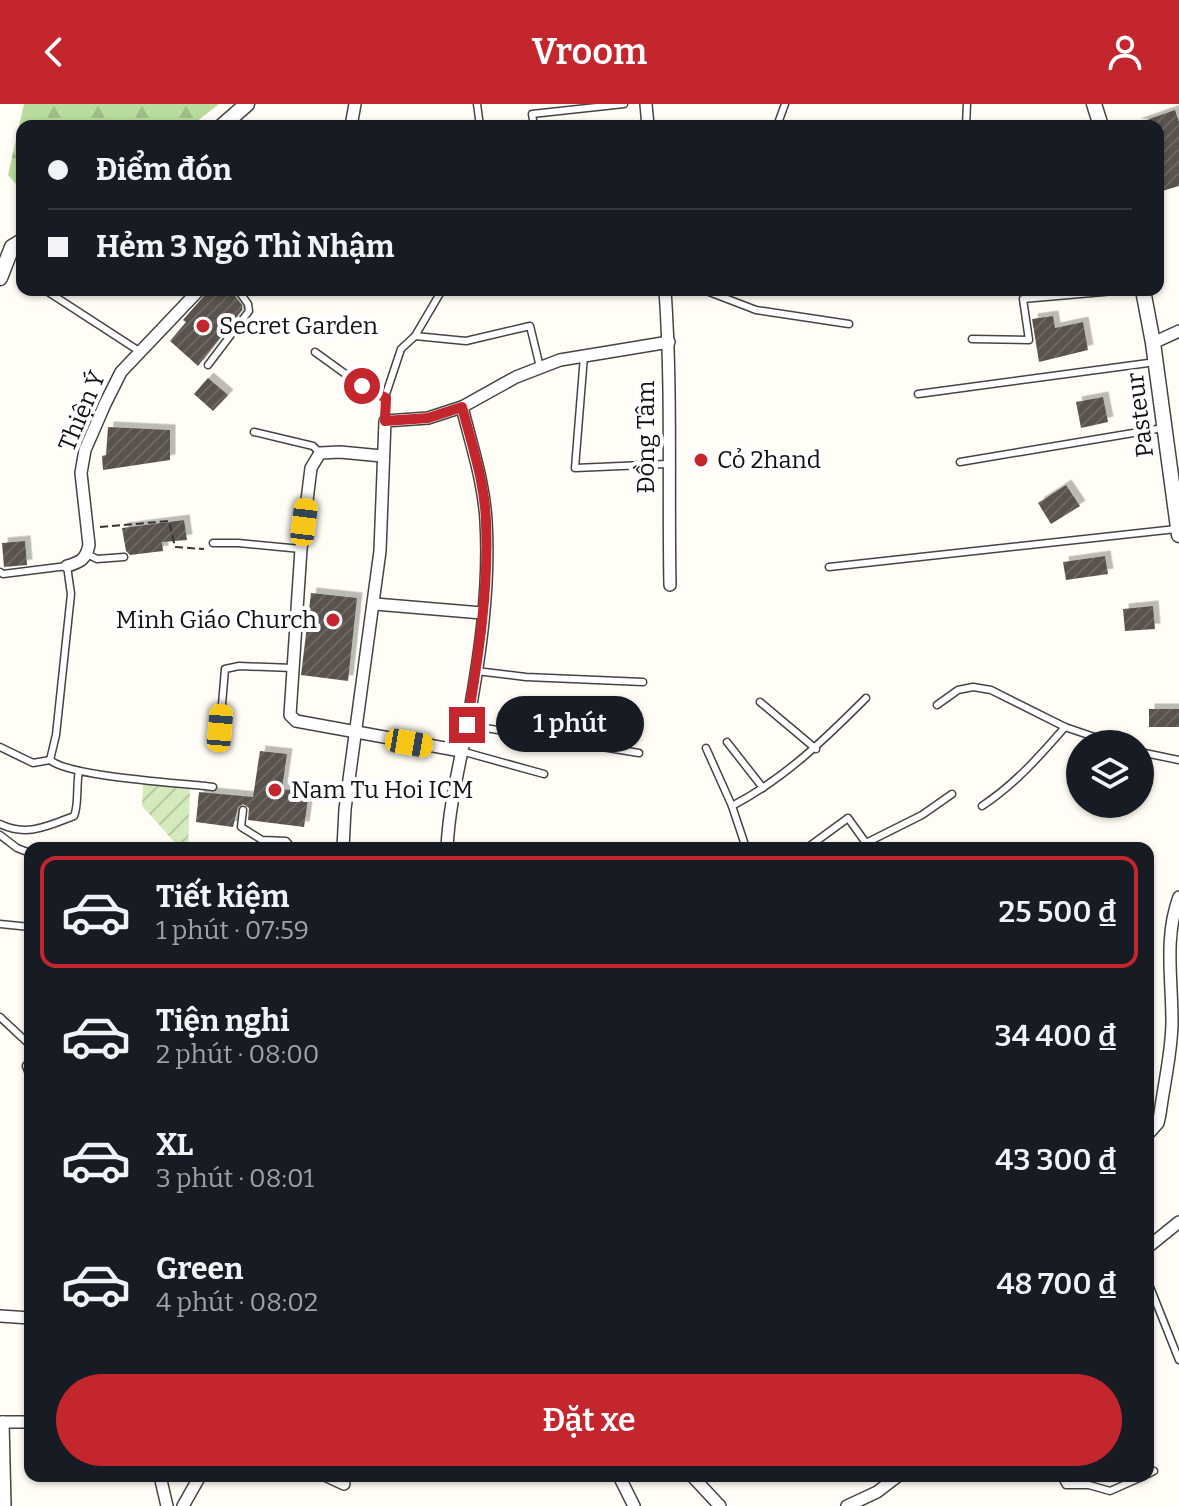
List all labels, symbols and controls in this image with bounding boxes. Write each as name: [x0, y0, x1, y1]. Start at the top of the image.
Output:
icon: back: [32, 30, 76, 74]
text: Vroom: [532, 30, 647, 74]
icon: person: [1103, 30, 1147, 74]
text: Điểm đón: [96, 152, 232, 188]
text: Hẻm 3 Ngô Thì Nhậm: [96, 229, 394, 265]
place label: Secret Garden: [219, 312, 378, 340]
marker: Secret Garden: [194, 317, 212, 335]
street label: Thiện Ý: [52, 366, 112, 455]
route start: [344, 368, 380, 404]
street label: Pasteur: [1121, 371, 1159, 459]
street label: Đồng Tâm: [632, 380, 660, 494]
place label: Cỏ 2hand: [717, 446, 821, 474]
marker: Cỏ 2hand: [692, 451, 710, 469]
car: [289, 497, 319, 547]
place label: Minh Giáo Church: [116, 606, 317, 634]
marker: Minh Giáo Church: [324, 611, 342, 629]
callout: 1 phút: [495, 697, 643, 753]
car: [206, 703, 234, 753]
route end: [449, 707, 485, 743]
text: 1 phút: [533, 708, 607, 739]
car: [383, 727, 435, 759]
map controls: [1066, 730, 1154, 818]
button: layers: [1066, 730, 1154, 818]
place label: Nam Tu Hoi ICM: [291, 776, 473, 804]
marker: Nam Tu Hoi ICM: [266, 781, 284, 799]
icon: car: [60, 876, 132, 948]
text: Tiết kiệm: [156, 879, 289, 915]
text: 25 500 ₫: [998, 894, 1118, 930]
text: 1 phút · 07:59: [156, 915, 309, 946]
icon: car: [60, 1000, 132, 1072]
text: Tiện nghi: [156, 1003, 290, 1039]
text: 34 400 ₫: [994, 1018, 1118, 1054]
text: 2 phút · 08:00: [156, 1039, 320, 1070]
icon: car: [60, 1124, 132, 1196]
text: XL: [156, 1127, 193, 1163]
text: 43 300 ₫: [995, 1142, 1118, 1178]
text: 3 phút · 08:01: [156, 1163, 314, 1194]
icon: car: [60, 1248, 132, 1320]
text: Green: [156, 1251, 243, 1287]
text: 48 700 ₫: [996, 1266, 1118, 1302]
text: 4 phút · 08:02: [156, 1287, 318, 1318]
button: Đặt xe: [56, 1374, 1122, 1466]

